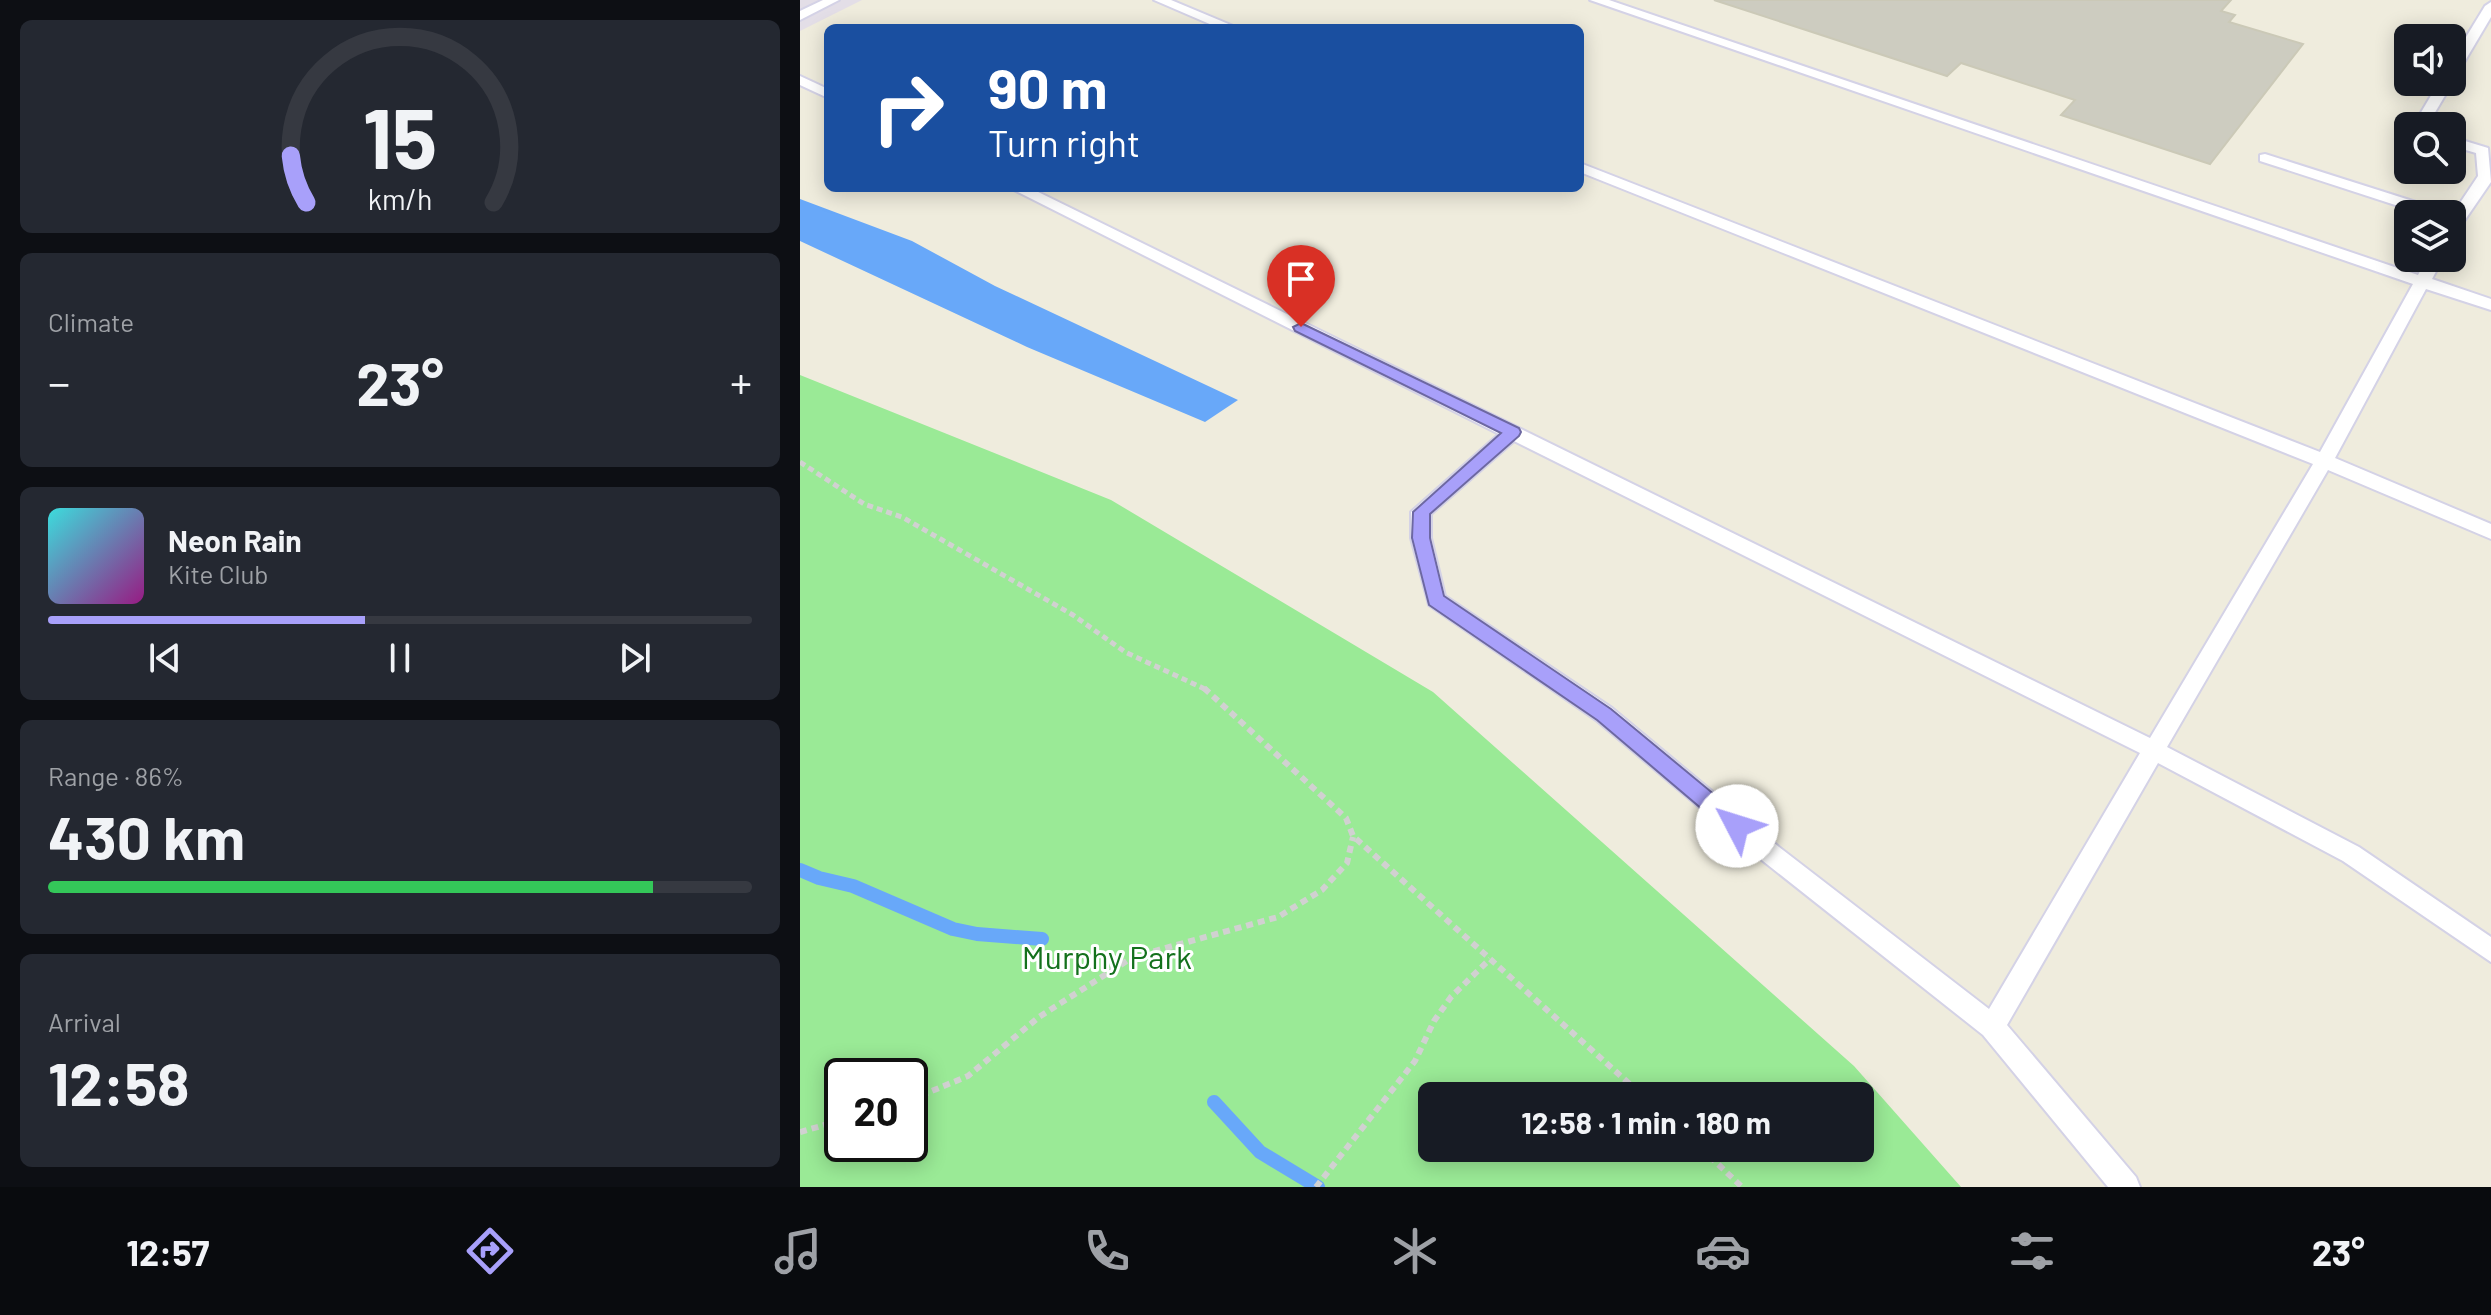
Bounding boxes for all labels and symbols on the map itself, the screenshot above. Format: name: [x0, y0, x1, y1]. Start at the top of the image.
pin: [1267, 245, 1335, 327]
position arrow: [1695, 784, 1779, 868]
park label: Murphy Park: [1022, 937, 1192, 975]
speed limit sign: 20: [824, 1058, 928, 1162]

